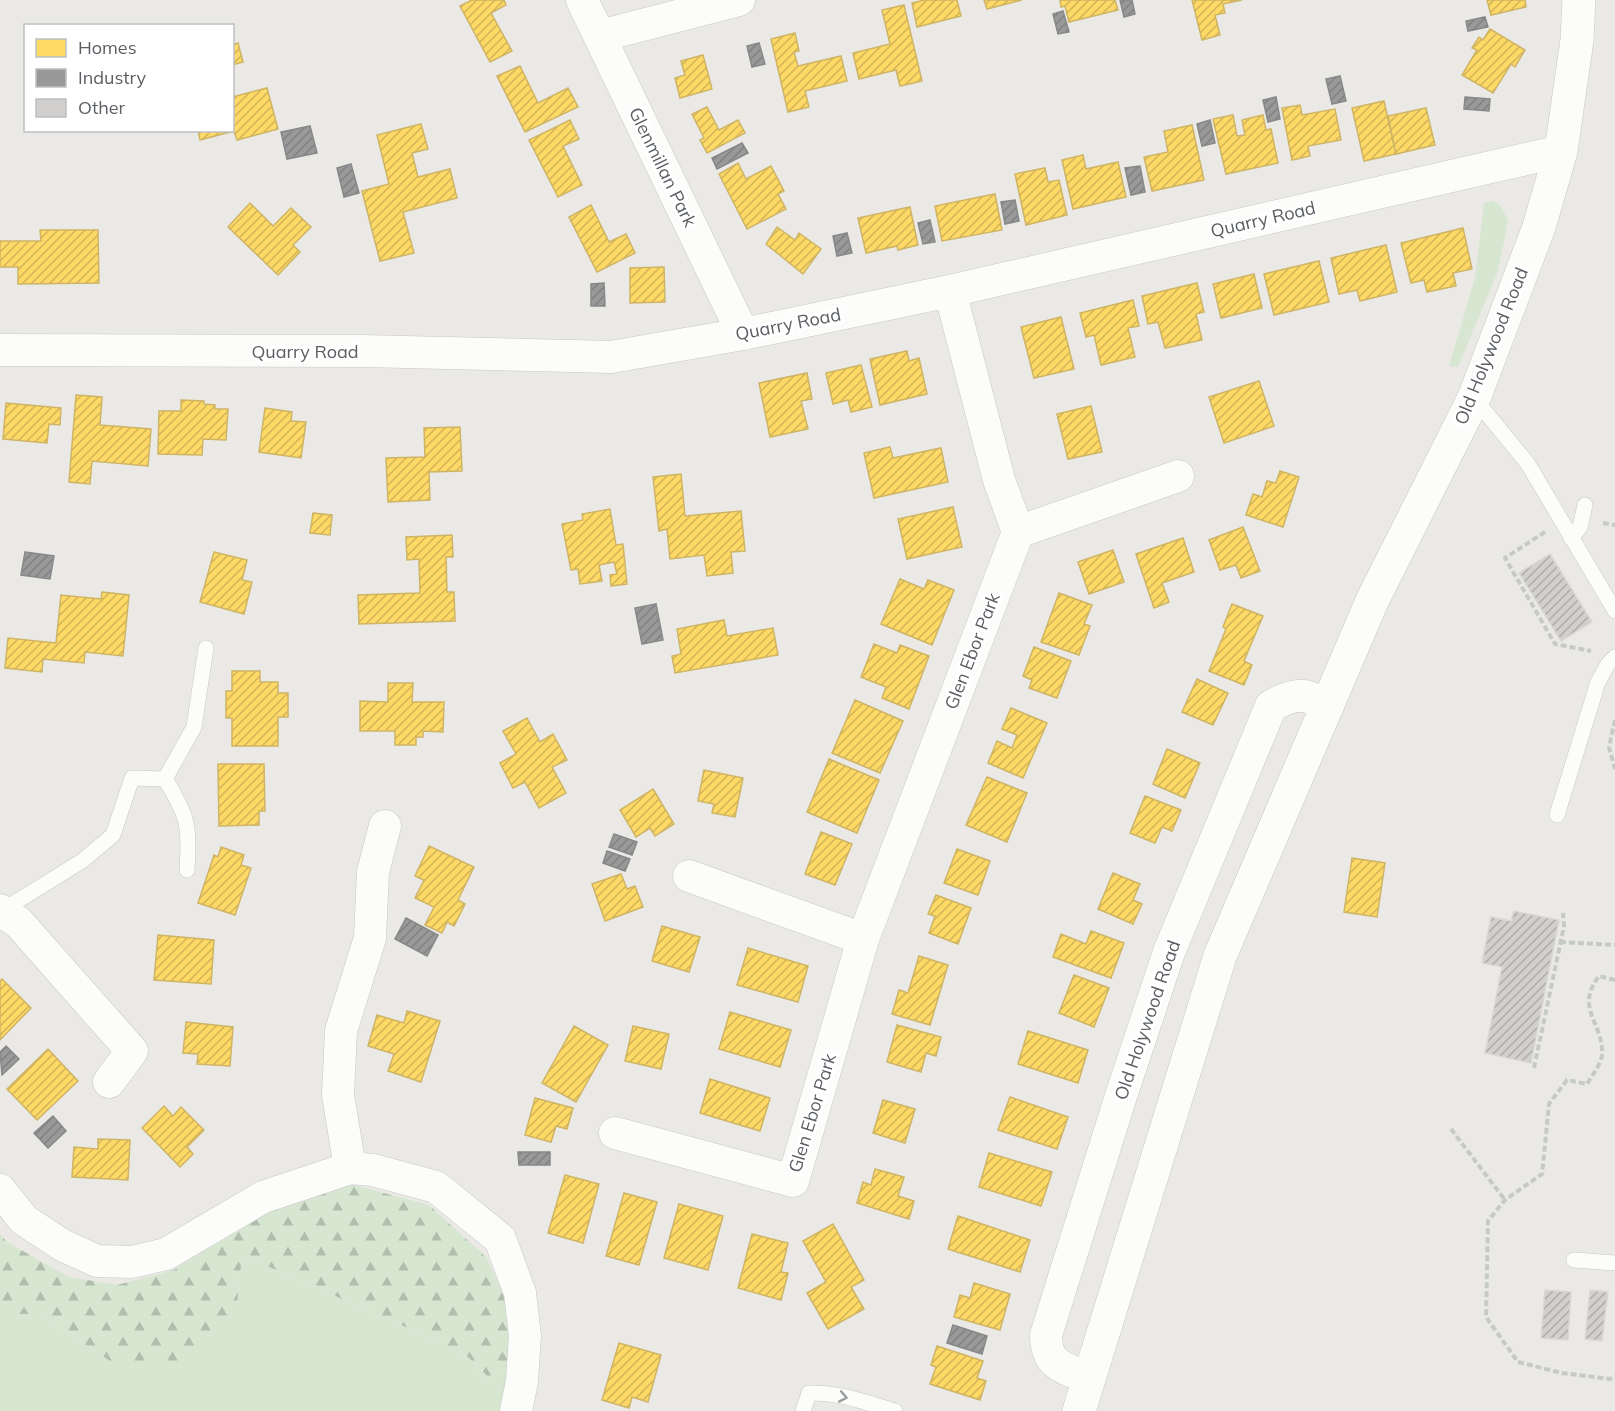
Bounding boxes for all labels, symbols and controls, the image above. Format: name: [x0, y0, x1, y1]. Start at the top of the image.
legend: [24, 24, 234, 132]
text: Homes: [78, 36, 137, 59]
text: Industry: [78, 66, 147, 89]
text: Other: [78, 96, 126, 119]
street label: Glenmillan Park: [624, 103, 702, 231]
street label: Quarry Road: [1208, 196, 1318, 242]
street label: Old Holywood Road: [1449, 264, 1533, 428]
street label: Quarry Road: [733, 302, 843, 346]
street label: Quarry Road: [251, 340, 359, 363]
street label: Glen Ebor Park: [939, 589, 1005, 713]
street label: Old Holywood Road: [1109, 937, 1185, 1103]
street label: Glen Ebor Park: [783, 1050, 841, 1175]
one-way arrow: [838, 1390, 848, 1403]

